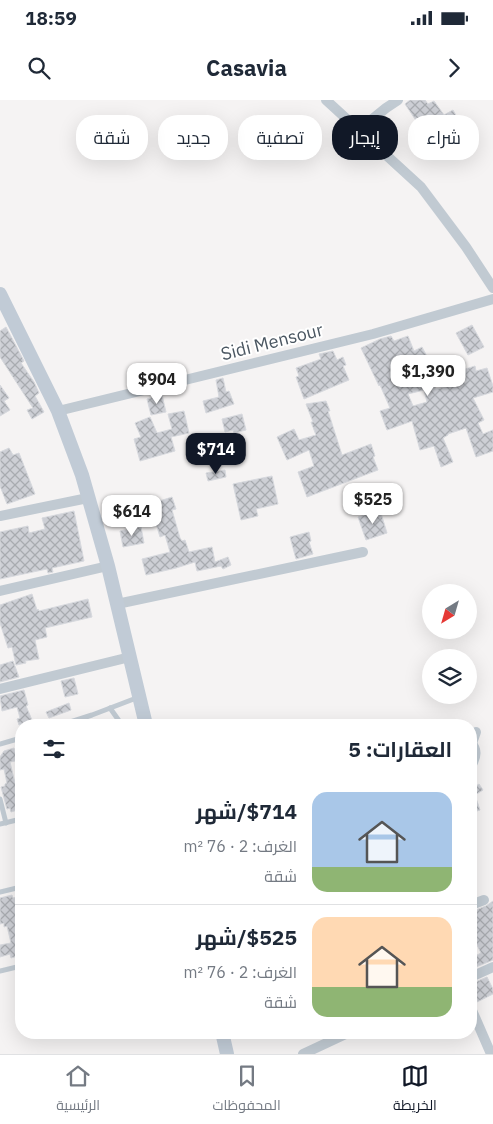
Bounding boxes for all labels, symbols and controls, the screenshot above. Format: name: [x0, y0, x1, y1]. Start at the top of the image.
text: 18:59: [25, 6, 77, 30]
text: Casavia: [206, 53, 287, 82]
icon: search: [25, 54, 53, 82]
icon: forward: [440, 54, 468, 82]
chip: شقة: [76, 115, 148, 160]
chip: جديد: [158, 115, 228, 160]
chip: تصفية: [238, 115, 322, 160]
chip: إيجار: [332, 115, 398, 160]
chip: شراء: [408, 115, 479, 160]
street label: Sidi Mensour: [218, 318, 326, 365]
pin: $1,390: [387, 354, 469, 397]
text: $1,390: [402, 361, 454, 381]
pin: $904: [127, 362, 187, 405]
text: $904: [138, 369, 176, 389]
pin: $714: [186, 432, 246, 475]
text: $714: [197, 439, 235, 459]
pin: $525: [343, 482, 403, 525]
text: $525: [354, 489, 392, 509]
pin: $614: [102, 494, 162, 537]
text: $614: [113, 501, 151, 521]
north arrow: [422, 584, 478, 639]
map controls: [422, 584, 477, 704]
button: layers: [422, 649, 477, 704]
icon: filters: [40, 735, 68, 763]
text: العقارات: 5: [348, 735, 452, 763]
text: $714/شهر: [196, 797, 297, 825]
icon: home: [352, 812, 412, 872]
text: الغرف: 2 · 76 m²: [183, 836, 297, 856]
text: شقة: [264, 866, 297, 886]
text: $525/شهر: [196, 923, 297, 951]
icon: home: [352, 937, 412, 997]
text: الغرف: 2 · 76 m²: [183, 962, 297, 982]
text: شقة: [264, 992, 297, 1012]
tab: الرئيسية: [56, 1062, 100, 1118]
tab: المحفوظات: [213, 1062, 281, 1118]
tab: الخريطة: [393, 1062, 437, 1118]

